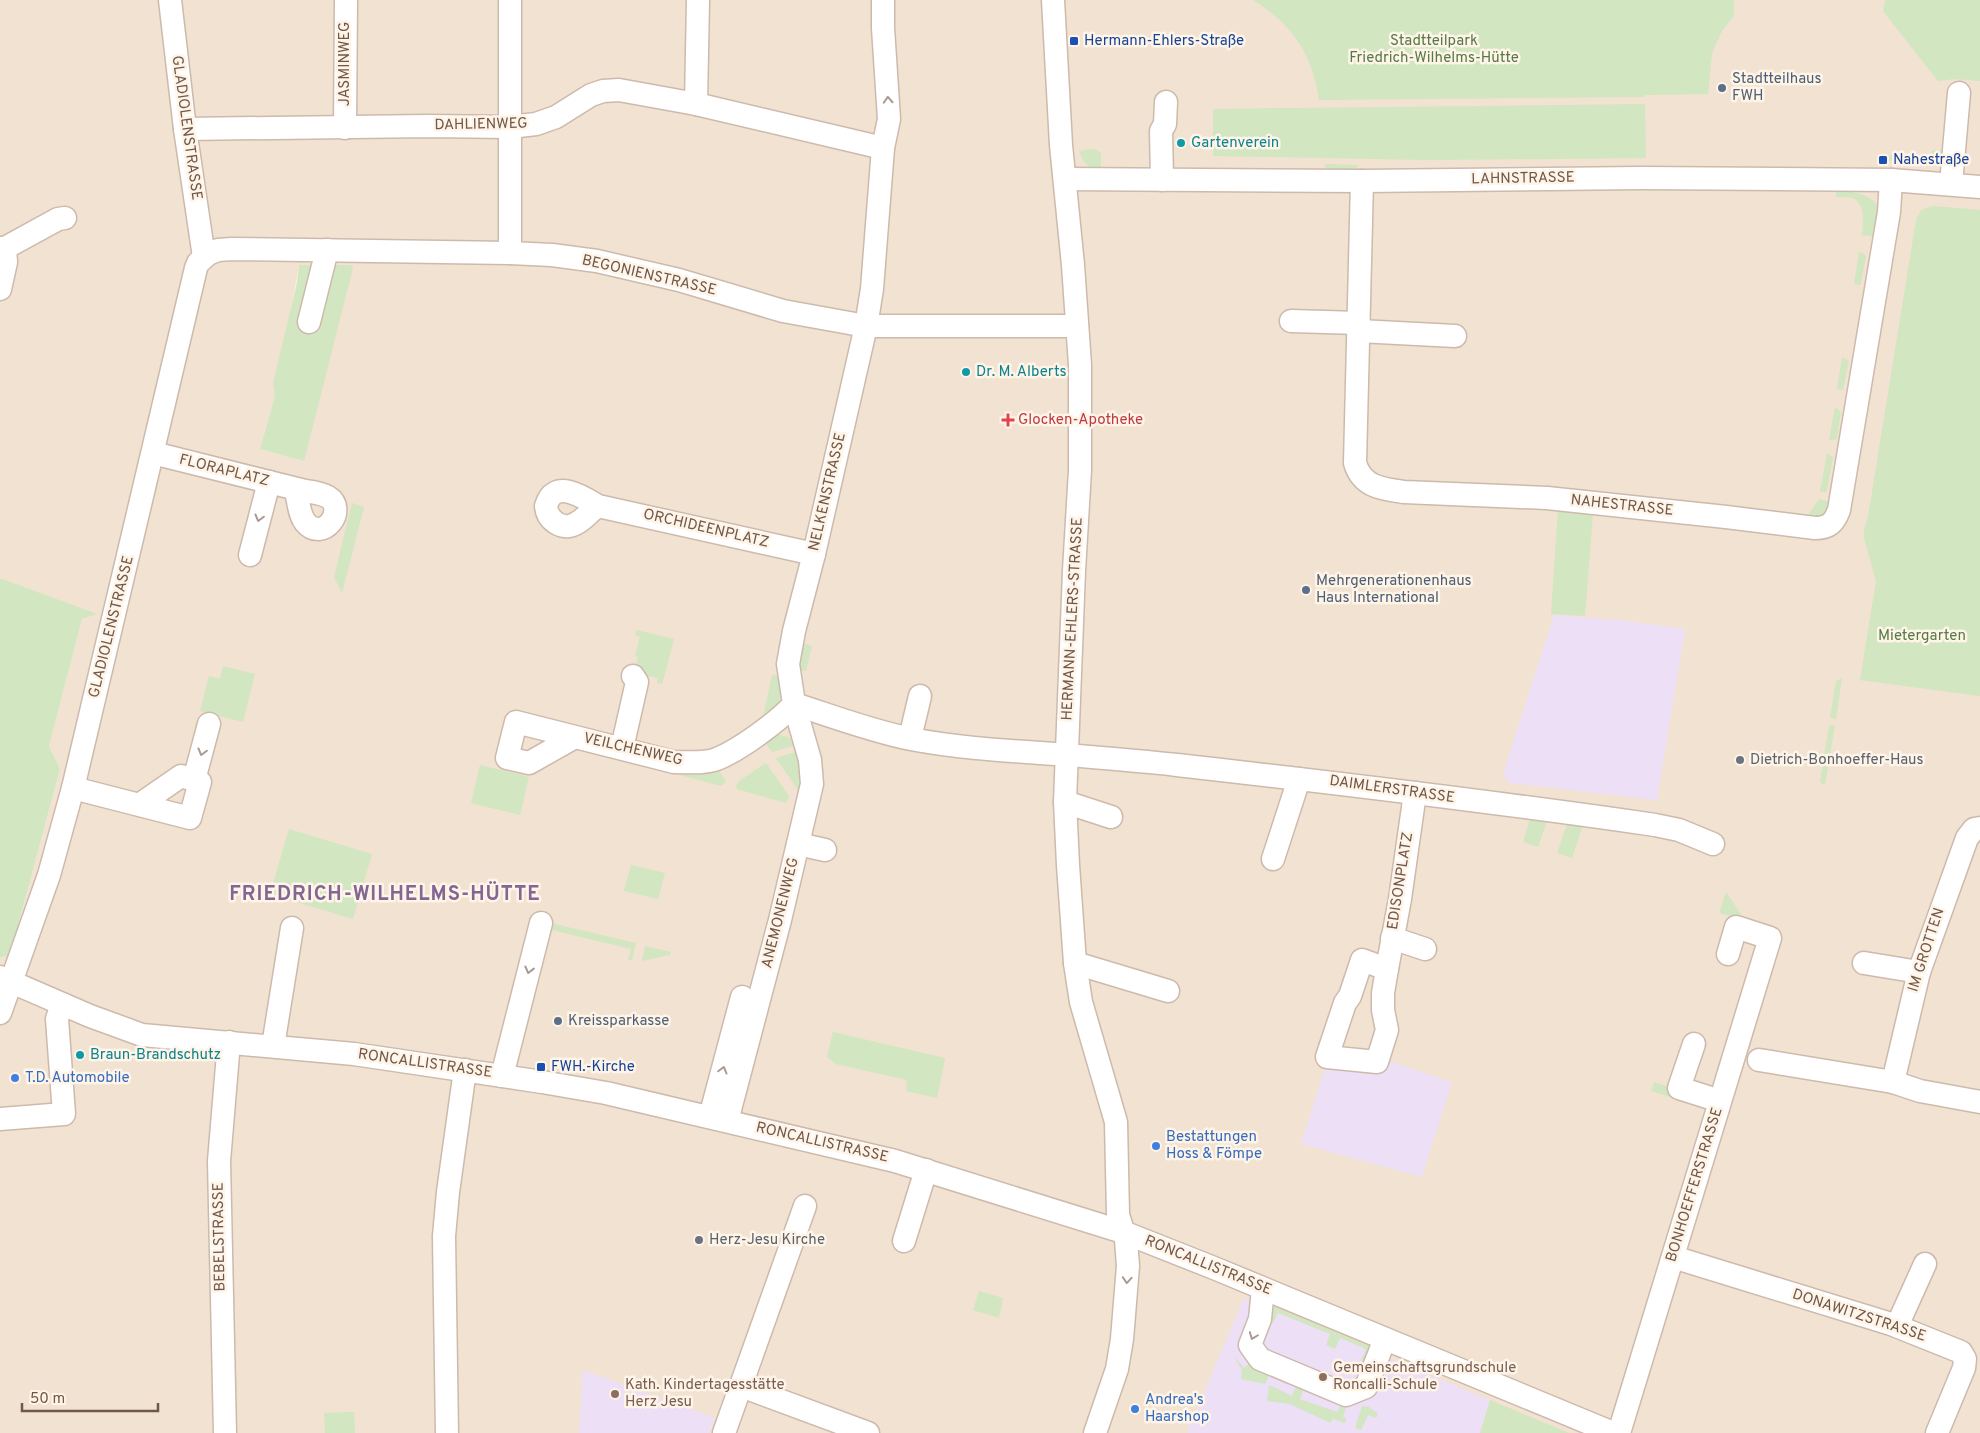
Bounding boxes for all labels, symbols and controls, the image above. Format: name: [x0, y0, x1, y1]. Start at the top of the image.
street label: JASMINWEG: [336, 22, 355, 106]
place label: Hermann-Ehlers-Straße: [1084, 32, 1244, 51]
park label: Stadtteilpark Friedrich-Wilhelms-Hütte: [1349, 32, 1519, 68]
marker: Hermann-Ehlers-Straße: [1068, 35, 1080, 47]
street label: GLADIOLENSTRASSE: [166, 54, 206, 202]
place label: Stadtteilhaus FWH: [1732, 70, 1822, 106]
marker: Stadtteilhaus FWH: [1716, 82, 1728, 94]
one-way arrow: [883, 95, 894, 103]
street label: DAHLIENWEG: [434, 115, 528, 135]
place label: Gartenverein: [1191, 134, 1279, 153]
marker: Gartenverein: [1175, 137, 1187, 149]
place label: Nahestraße: [1893, 151, 1969, 170]
marker: Nahestraße: [1877, 154, 1889, 166]
street label: LAHNSTRASSE: [1471, 169, 1575, 189]
street label: BEGONIENSTRASSE: [580, 251, 718, 301]
place label: Dr. M. Alberts: [976, 363, 1066, 382]
marker: Dr. M. Alberts: [960, 366, 972, 378]
place label: Glocken-Apotheke: [1018, 411, 1143, 430]
marker: Glocken-Apotheke: [1002, 414, 1014, 426]
street label: NELKENSTRASSE: [805, 431, 851, 553]
street label: FLORAPLATZ: [177, 451, 271, 491]
street label: NAHESTRASSE: [1570, 491, 1674, 521]
street label: ORCHIDEENPLATZ: [641, 505, 771, 553]
one-way arrow: [255, 514, 265, 522]
street label: HERMANN-EHLERS-STRASSE: [1058, 517, 1088, 721]
street label: GLADIOLENSTRASSE: [85, 554, 139, 700]
place label: Mehrgenerationenhaus Haus International: [1316, 572, 1472, 608]
marker: Mehrgenerationenhaus Haus International: [1300, 584, 1312, 596]
park label: Mietergarten: [1878, 627, 1966, 646]
street label: VEILCHENWEG: [581, 729, 685, 771]
one-way arrow: [197, 748, 208, 757]
place label: Dietrich-Bonhoeffer-Haus: [1750, 751, 1924, 770]
marker: Dietrich-Bonhoeffer-Haus: [1734, 754, 1746, 766]
street label: DAIMLERSTRASSE: [1328, 772, 1456, 808]
street label: EDISONPLATZ: [1384, 831, 1418, 931]
street label: ANEMONENWEG: [758, 856, 804, 970]
district label: FRIEDRICH-WILHELMS-HÜTTE: [229, 881, 541, 908]
street label: IM GROTTEN: [1904, 906, 1950, 994]
one-way arrow: [524, 966, 535, 975]
place label: Kreissparkasse: [568, 1012, 669, 1031]
marker: Kreissparkasse: [552, 1015, 564, 1027]
street label: RONCALLISTRASSE: [357, 1045, 493, 1083]
place label: Braun-Brandschutz: [90, 1046, 221, 1065]
marker: Braun-Brandschutz: [74, 1049, 86, 1061]
place label: FWH.-Kirche: [551, 1058, 635, 1077]
marker: FWH.-Kirche: [535, 1061, 547, 1073]
one-way arrow: [717, 1066, 728, 1074]
place label: T.D. Automobile: [25, 1069, 129, 1088]
marker: T.D. Automobile: [9, 1072, 21, 1084]
street label: BONHOEFFERSTRASSE: [1662, 1105, 1728, 1265]
street label: RONCALLISTRASSE: [754, 1118, 890, 1168]
place label: Bestattungen Hoss & Fömpe: [1166, 1128, 1262, 1164]
marker: Bestattungen Hoss & Fömpe: [1150, 1140, 1162, 1152]
street label: BEBELSTRASSE: [210, 1182, 230, 1292]
place label: Herz-Jesu Kirche: [709, 1231, 825, 1250]
street label: RONCALLISTRASSE: [1142, 1232, 1274, 1300]
marker: Herz-Jesu Kirche: [693, 1234, 705, 1246]
one-way arrow: [1121, 1276, 1132, 1284]
street label: DONAWITZSTRASSE: [1790, 1285, 1928, 1347]
one-way arrow: [1249, 1331, 1260, 1340]
place label: Gemeinschaftsgrundschule Roncalli-Schule: [1333, 1359, 1516, 1395]
marker: Gemeinschaftsgrundschule Roncalli-Schule: [1317, 1371, 1329, 1383]
place label: Kath. Kindertagesstätte Herz Jesu: [625, 1376, 785, 1412]
scale bar: [22, 1380, 159, 1412]
marker: Kath. Kindertagesstätte Herz Jesu: [609, 1388, 621, 1400]
text: 50 m: [30, 1390, 65, 1409]
place label: Andrea's Haarshop: [1145, 1391, 1209, 1427]
marker: Andrea's Haarshop: [1129, 1403, 1141, 1415]

